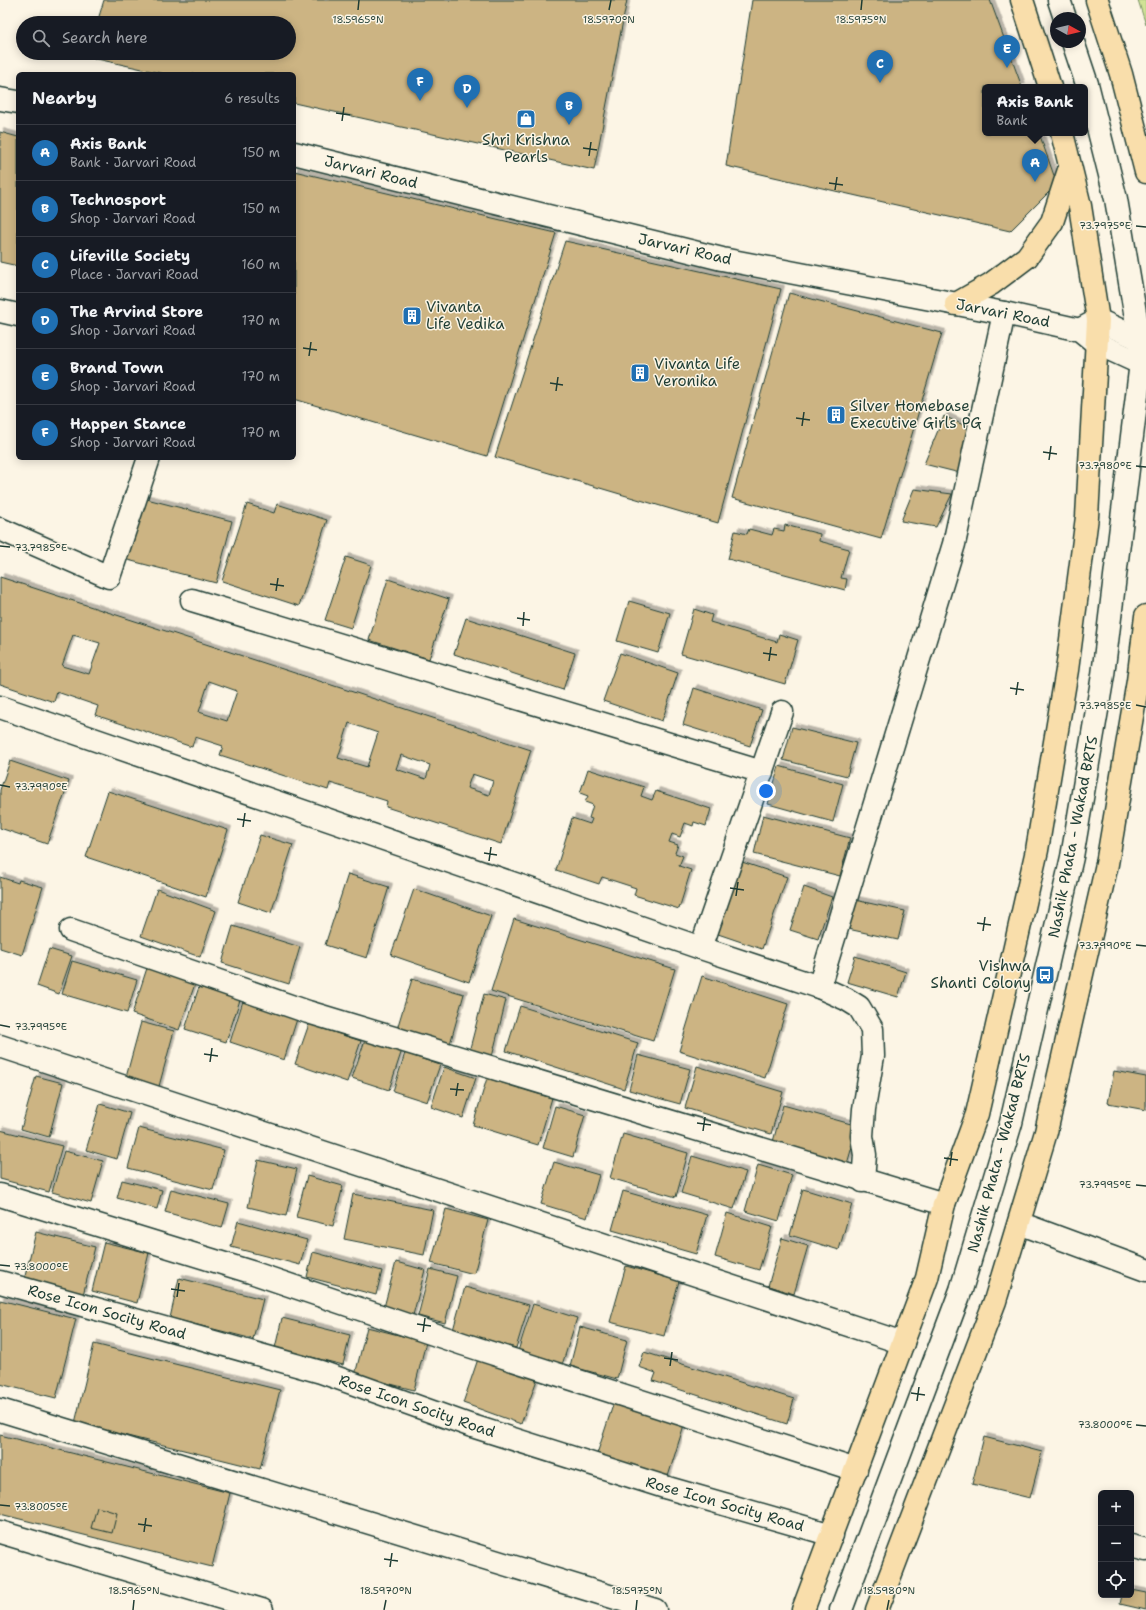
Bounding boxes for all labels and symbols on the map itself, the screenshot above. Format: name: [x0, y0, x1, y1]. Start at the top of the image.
north arrow: [1050, 12, 1086, 48]
text: 18.5965°N: [332, 13, 384, 26]
text: 18.5970°N: [583, 13, 635, 26]
text: 18.5975°N: [836, 13, 886, 26]
pin: E: [994, 35, 1020, 68]
pin: C: [867, 50, 893, 83]
pin: F: [407, 68, 433, 101]
pin: D: [454, 75, 480, 108]
pin: B: [556, 92, 582, 125]
shop icon: Shri Krishna Pearls: [515, 108, 537, 130]
place label: Shri Krishna Pearls: [482, 130, 571, 167]
pin: A: [1022, 149, 1048, 182]
street label: Jarvari Road: [322, 151, 420, 193]
text: 73.7975°E: [1079, 219, 1131, 232]
street label: Jarvari Road: [636, 229, 734, 270]
street label: Jarvari Road: [954, 294, 1052, 332]
place label: Vivanta Life Vedika: [426, 297, 505, 334]
building icon: Vivanta Life Vedika: [401, 305, 423, 327]
place label: Vivanta Life Veronika: [654, 354, 740, 391]
building icon: Vivanta Life Veronika: [629, 362, 651, 384]
place label: Silver Homebase Executive Girls PG: [850, 396, 982, 433]
building icon: Silver Homebase Executive Girls PG: [825, 404, 847, 426]
text: 73.7980°E: [1078, 459, 1132, 472]
text: 73.7985°E: [15, 541, 67, 554]
text: 73.7985°E: [1079, 699, 1131, 712]
street label: Nashik Phata - Wakad BRTS: [1044, 734, 1102, 940]
text: 73.7990°E: [14, 780, 68, 793]
your location: [756, 781, 776, 801]
text: 73.7990°E: [1078, 939, 1132, 952]
place label: Vishwa Shanti Colony: [931, 956, 1032, 993]
bus stop icon: Vishwa Shanti Colony: [1034, 964, 1056, 986]
text: 73.7995°E: [15, 1020, 67, 1033]
street label: Nashik Phata - Wakad BRTS: [963, 1051, 1035, 1255]
text: 73.7995°E: [1079, 1178, 1131, 1191]
text: 73.8000°E: [14, 1260, 68, 1273]
street label: Rose Icon Socity Road: [25, 1280, 189, 1344]
street label: Rose Icon Socity Road: [336, 1370, 498, 1442]
text: 73.8000°E: [1078, 1418, 1132, 1431]
street label: Rose Icon Socity Road: [643, 1472, 807, 1536]
text: 73.8005°E: [14, 1500, 68, 1513]
text: 18.5965°N: [108, 1584, 160, 1597]
text: 18.5970°N: [360, 1584, 412, 1597]
text: 18.5975°N: [612, 1584, 662, 1597]
text: 18.5980°N: [863, 1584, 915, 1597]

